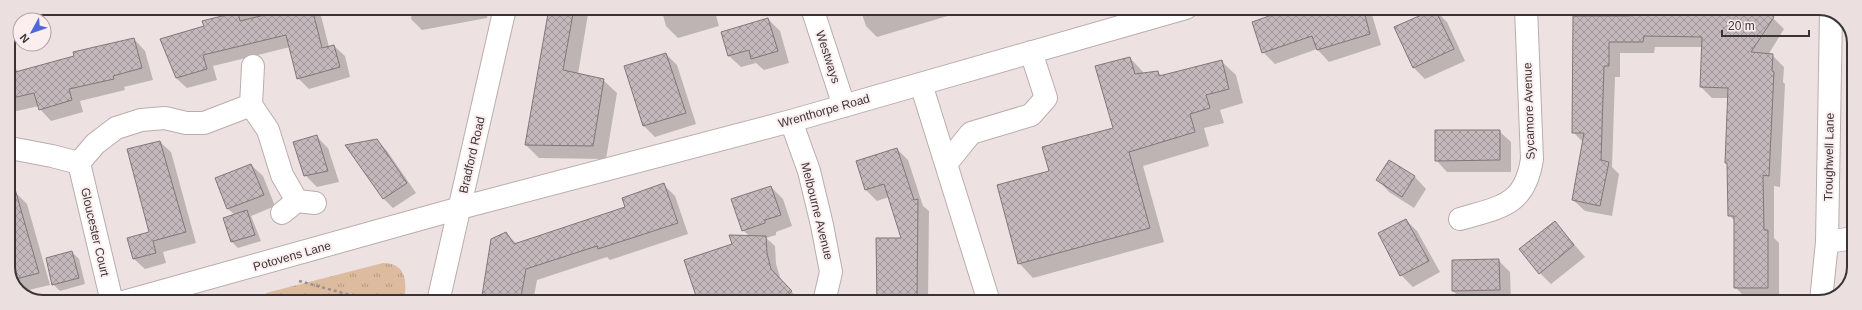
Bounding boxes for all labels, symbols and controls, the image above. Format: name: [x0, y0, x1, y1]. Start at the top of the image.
north arrow: [12, 12, 52, 52]
scale bar: [1722, 12, 1809, 38]
text: 20 m: [1728, 19, 1755, 33]
street label: Westways: [813, 29, 843, 85]
text: N: [17, 31, 31, 45]
street label: Sycamore Avenue: [1520, 62, 1538, 160]
street label: Wrenthorpe Road: [777, 91, 871, 131]
street label: Troughwell Lane: [1821, 112, 1837, 201]
street label: Bradford Road: [456, 115, 488, 195]
street label: Melbourne Avenue: [798, 161, 836, 261]
street label: Gloucester Court: [78, 186, 112, 278]
street label: Potovens Lane: [252, 238, 333, 274]

